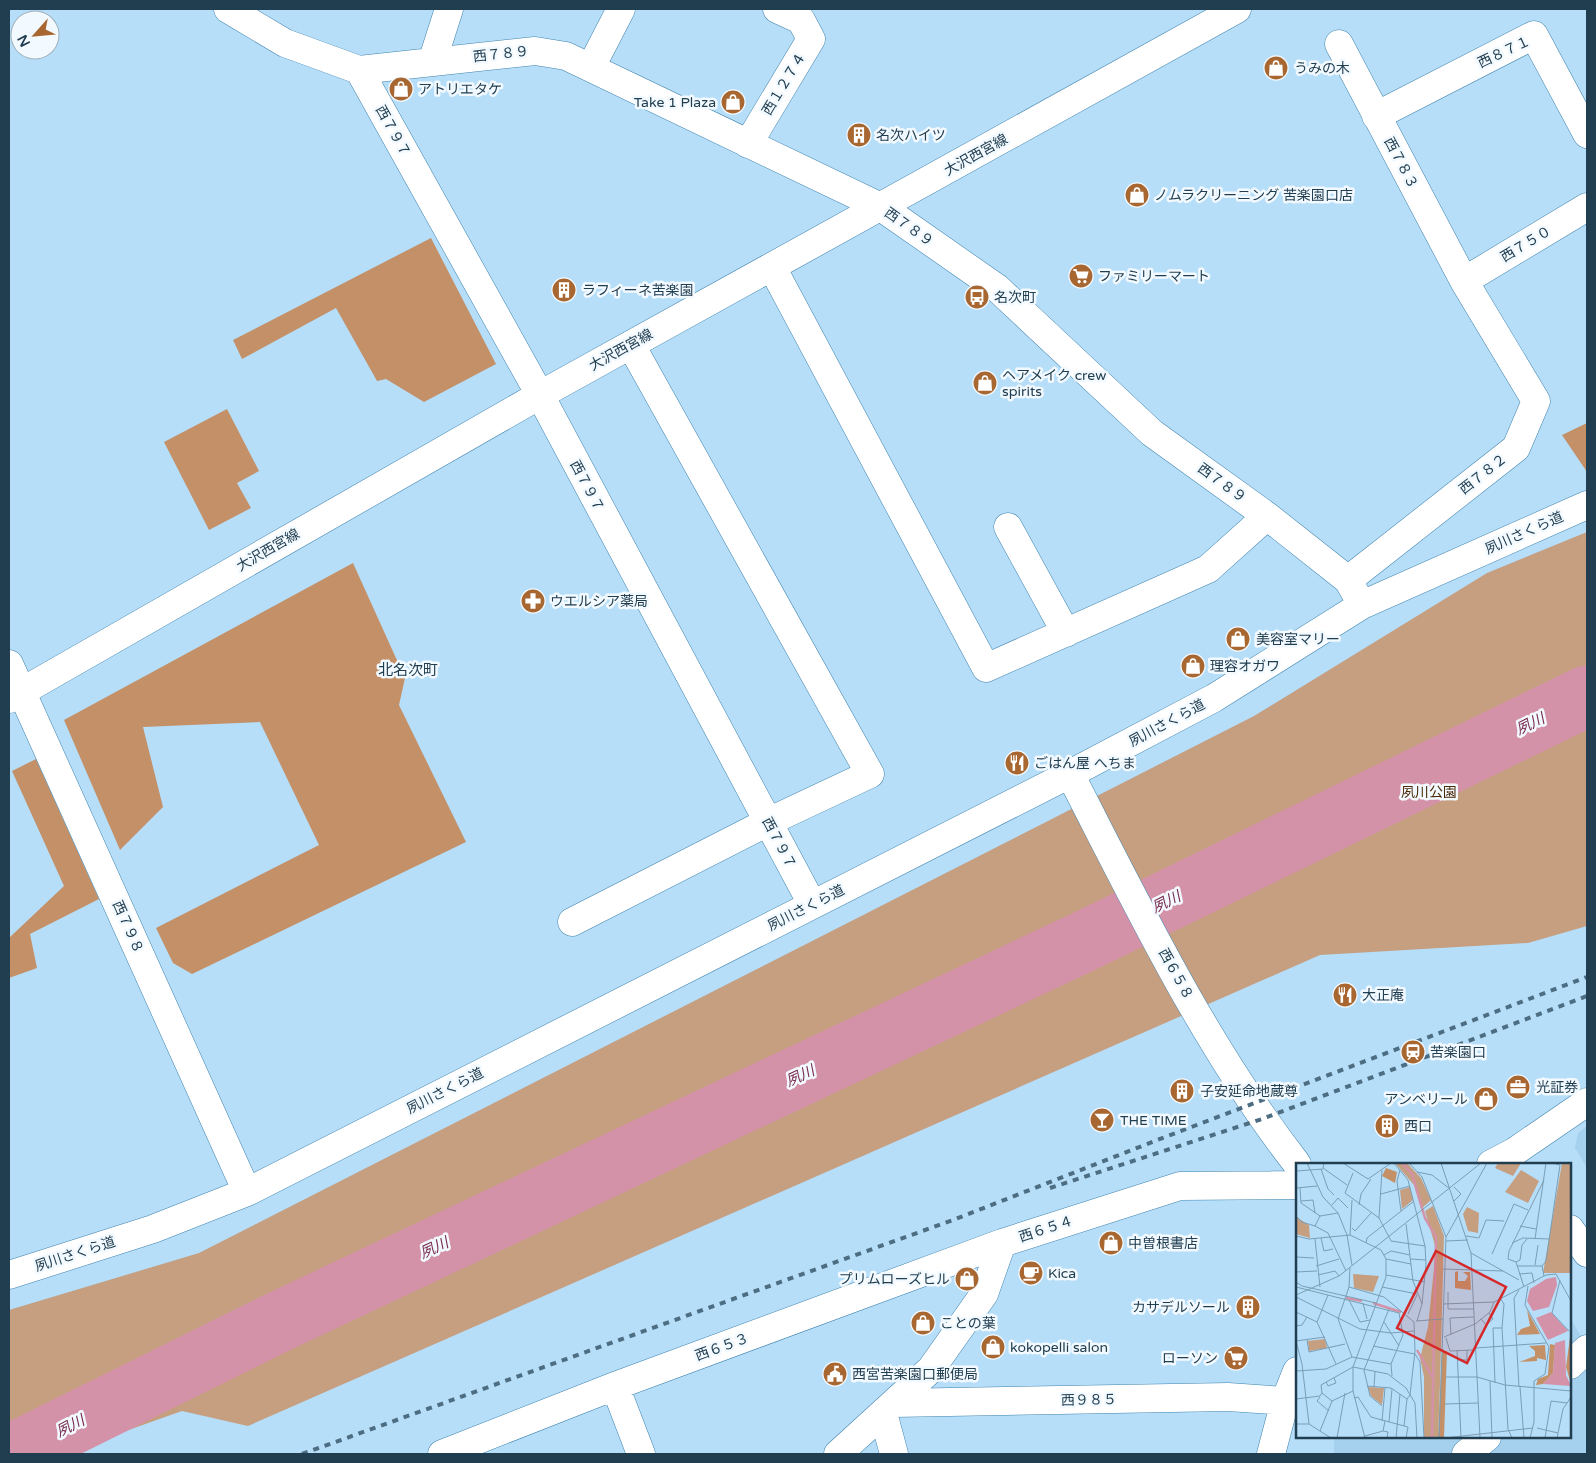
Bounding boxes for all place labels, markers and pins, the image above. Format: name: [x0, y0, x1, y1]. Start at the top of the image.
shop icon: うみの木: [1263, 55, 1289, 81]
place label: うみの木: [1294, 60, 1350, 77]
shop icon: アトリエタケ: [388, 76, 414, 102]
place label: アトリエタケ: [418, 81, 502, 98]
shop icon: Take 1 Plaza: [720, 89, 746, 115]
place label: Take 1 Plaza: [634, 94, 716, 111]
building icon: 名次ハイツ: [846, 122, 872, 148]
place label: 名次ハイツ: [876, 127, 946, 144]
shop icon: ノムラクリーニング 苦楽園口店: [1124, 182, 1150, 208]
place label: ノムラクリーニング 苦楽園口店: [1154, 187, 1353, 204]
supermarket icon: ファミリーマート: [1068, 263, 1094, 289]
place label: ファミリーマート: [1098, 268, 1210, 285]
building icon: ラフィーネ苦楽園: [551, 277, 577, 303]
place label: ラフィーネ苦楽園: [582, 282, 694, 299]
bus stop icon: 名次町: [964, 284, 990, 310]
place label: 名次町: [994, 289, 1036, 306]
place label: ヘアメイク crew spirits: [1002, 367, 1106, 400]
shop icon: ヘアメイク crew spirits: [972, 370, 998, 396]
pharmacy icon: ウエルシア薬局: [520, 588, 546, 614]
place label: ウエルシア薬局: [550, 593, 648, 610]
shop icon: 美容室マリー: [1225, 626, 1251, 652]
place label: 美容室マリー: [1256, 631, 1340, 648]
shop icon: 理容オガワ: [1180, 653, 1206, 679]
place label: 理容オガワ: [1210, 658, 1280, 675]
restaurant icon: ごはん屋 へちま: [1004, 750, 1030, 776]
place label: ごはん屋 へちま: [1034, 755, 1136, 772]
restaurant icon: 大正庵: [1332, 982, 1358, 1008]
place label: 大正庵: [1362, 987, 1404, 1004]
station icon: 苦楽園口: [1400, 1039, 1426, 1065]
place label: 苦楽園口: [1430, 1044, 1486, 1061]
office icon: 光証券: [1505, 1074, 1531, 1100]
building icon: 子安延命地蔵尊: [1169, 1078, 1195, 1104]
place label: 光証券: [1536, 1079, 1578, 1096]
place label: 子安延命地蔵尊: [1200, 1083, 1298, 1100]
shop icon: アンベリール: [1473, 1086, 1499, 1112]
place label: アンベリール: [1385, 1091, 1468, 1108]
bar icon: THE TIME: [1089, 1107, 1115, 1133]
place label: THE TIME: [1120, 1112, 1187, 1129]
building icon: 西口: [1374, 1113, 1400, 1139]
place label: 西口: [1404, 1118, 1432, 1135]
shop icon: 中曽根書店: [1098, 1230, 1124, 1256]
place label: 中曽根書店: [1128, 1235, 1198, 1252]
cafe icon: Kica: [1018, 1260, 1044, 1286]
place label: Kica: [1048, 1265, 1076, 1282]
shop icon: プリムローズヒル: [954, 1266, 980, 1292]
place label: プリムローズヒル: [839, 1271, 950, 1288]
building icon: カサデルソール: [1235, 1294, 1261, 1320]
place label: カサデルソール: [1132, 1299, 1230, 1316]
shop icon: ことの葉: [910, 1310, 936, 1336]
place label: ことの葉: [940, 1315, 996, 1332]
shop icon: kokopelli salon: [980, 1334, 1006, 1360]
place label: kokopelli salon: [1010, 1339, 1108, 1356]
supermarket icon: ローソン: [1223, 1345, 1249, 1371]
place label: ローソン: [1162, 1350, 1218, 1367]
public building icon: 西宮苦楽園口郵便局: [822, 1361, 848, 1387]
place label: 西宮苦楽園口郵便局: [852, 1366, 978, 1383]

